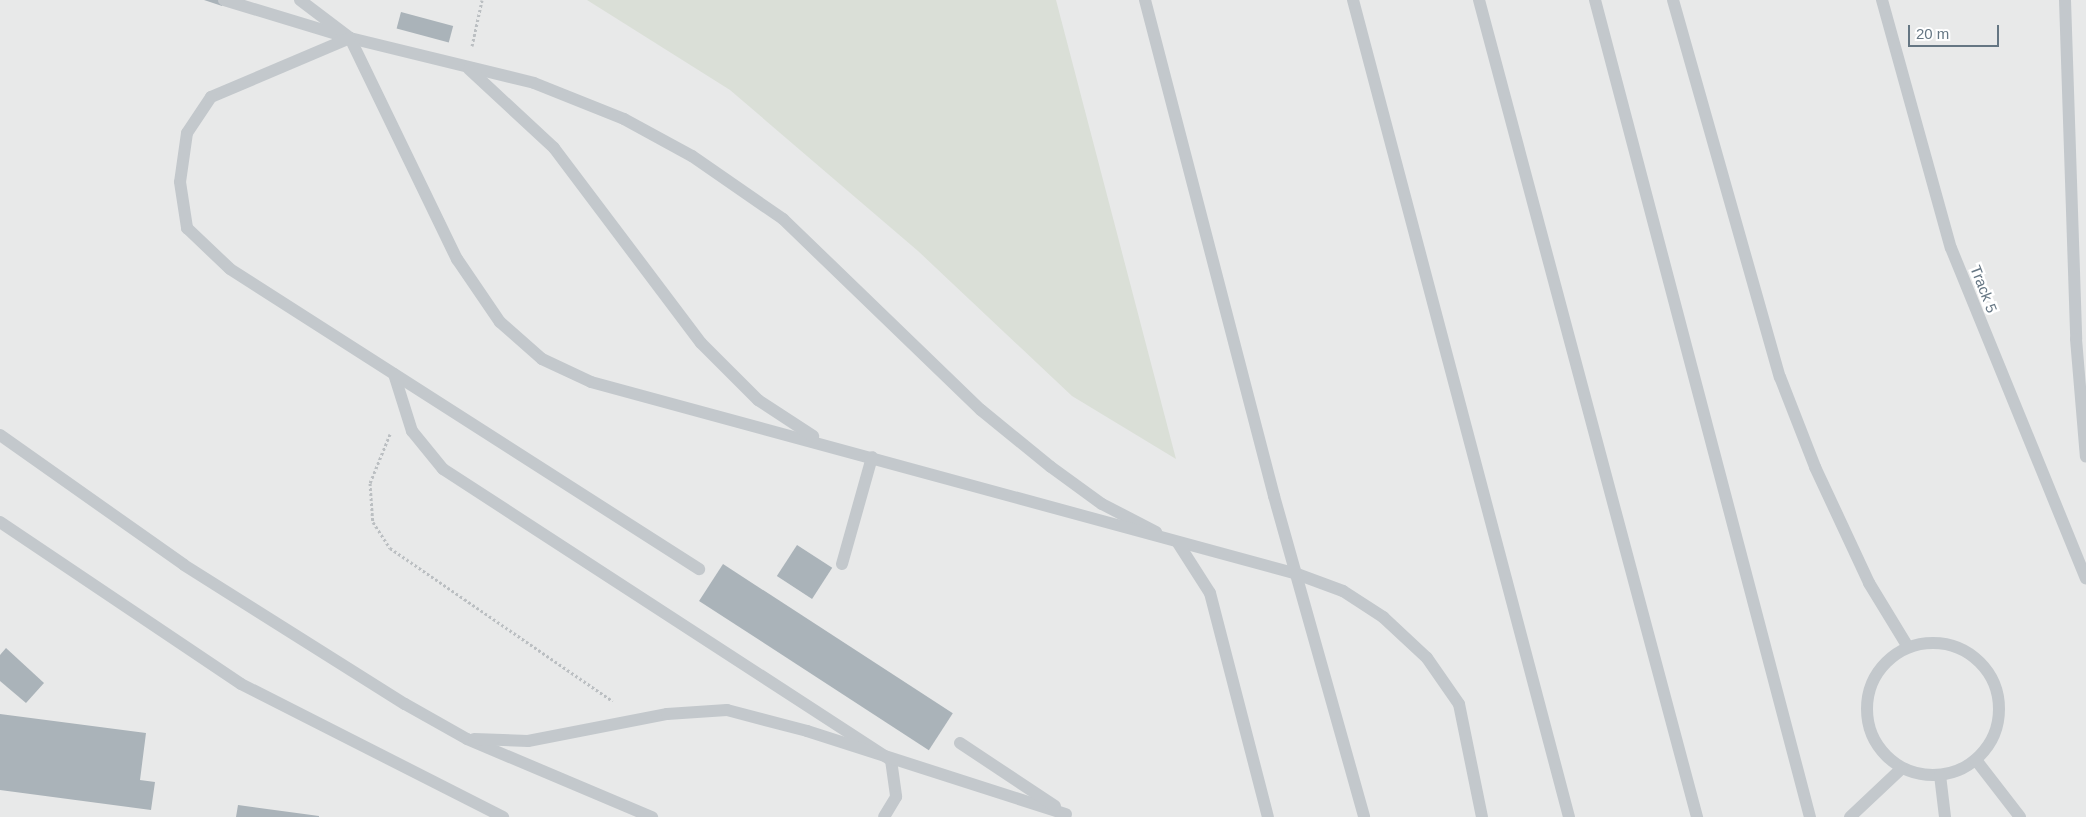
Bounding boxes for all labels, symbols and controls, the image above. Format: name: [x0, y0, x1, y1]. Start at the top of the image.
scale bar: [1911, 15, 2002, 47]
text: 20 m: [1916, 25, 1949, 42]
street label: Track 5: [1967, 263, 2001, 315]

